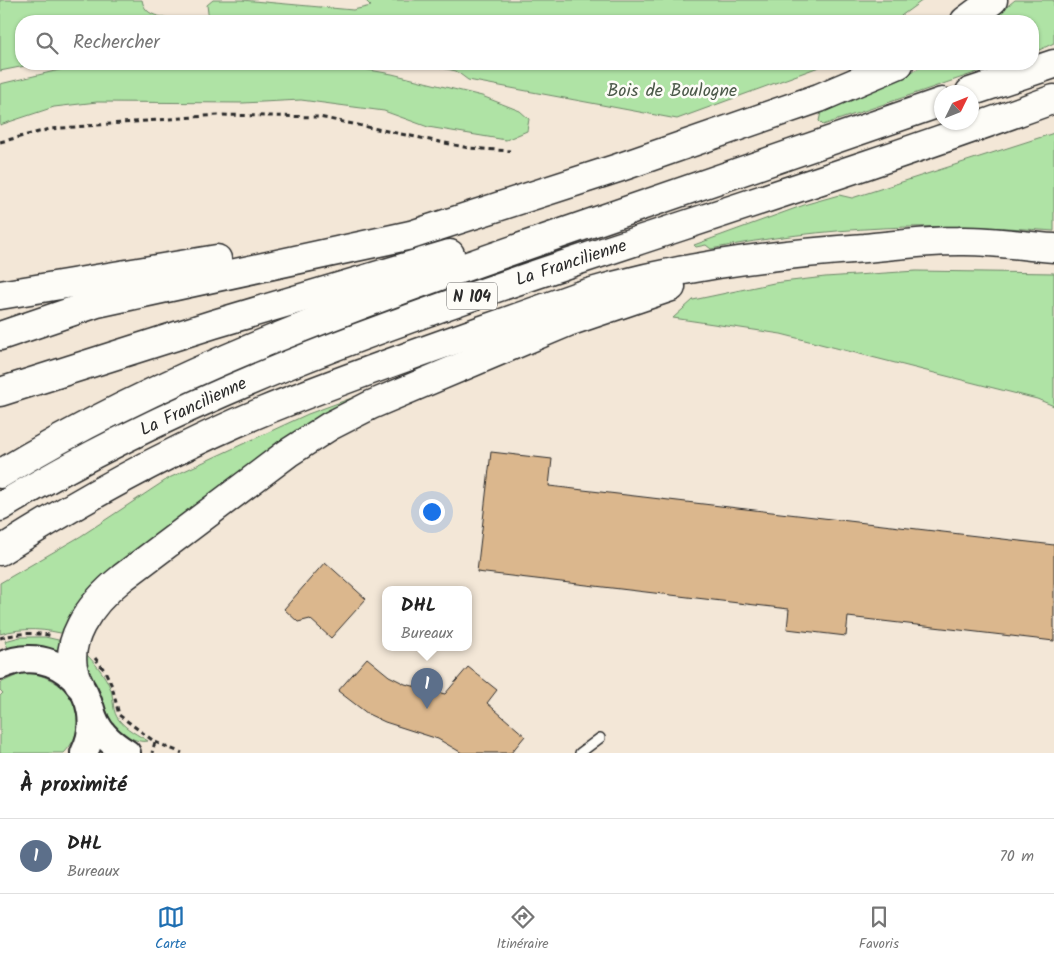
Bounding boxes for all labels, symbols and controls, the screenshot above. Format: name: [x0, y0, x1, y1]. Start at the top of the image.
search box: [15, 15, 1039, 70]
text: Rechercher: [73, 28, 160, 58]
icon: search: [33, 29, 61, 57]
park label: Bois de Boulogne: [607, 77, 737, 106]
north arrow: [934, 85, 979, 130]
street label: La Francilienne: [512, 232, 631, 295]
road number: N 104: [447, 282, 497, 310]
street label: La Francilienne: [135, 370, 252, 445]
your location: [419, 499, 445, 525]
popup: [382, 586, 472, 651]
text: DHL: [401, 591, 436, 621]
text: Bureaux: [401, 621, 453, 646]
pin: 1: [411, 668, 443, 709]
text: À proximité: [20, 769, 127, 802]
text: DHL: [67, 829, 102, 859]
text: 1: [34, 844, 38, 869]
text: 70 m: [999, 844, 1034, 869]
text: Bureaux: [67, 859, 119, 884]
tab: Carte: [155, 903, 186, 955]
tab: Itinéraire: [497, 903, 549, 955]
tab: Favoris: [859, 903, 899, 955]

